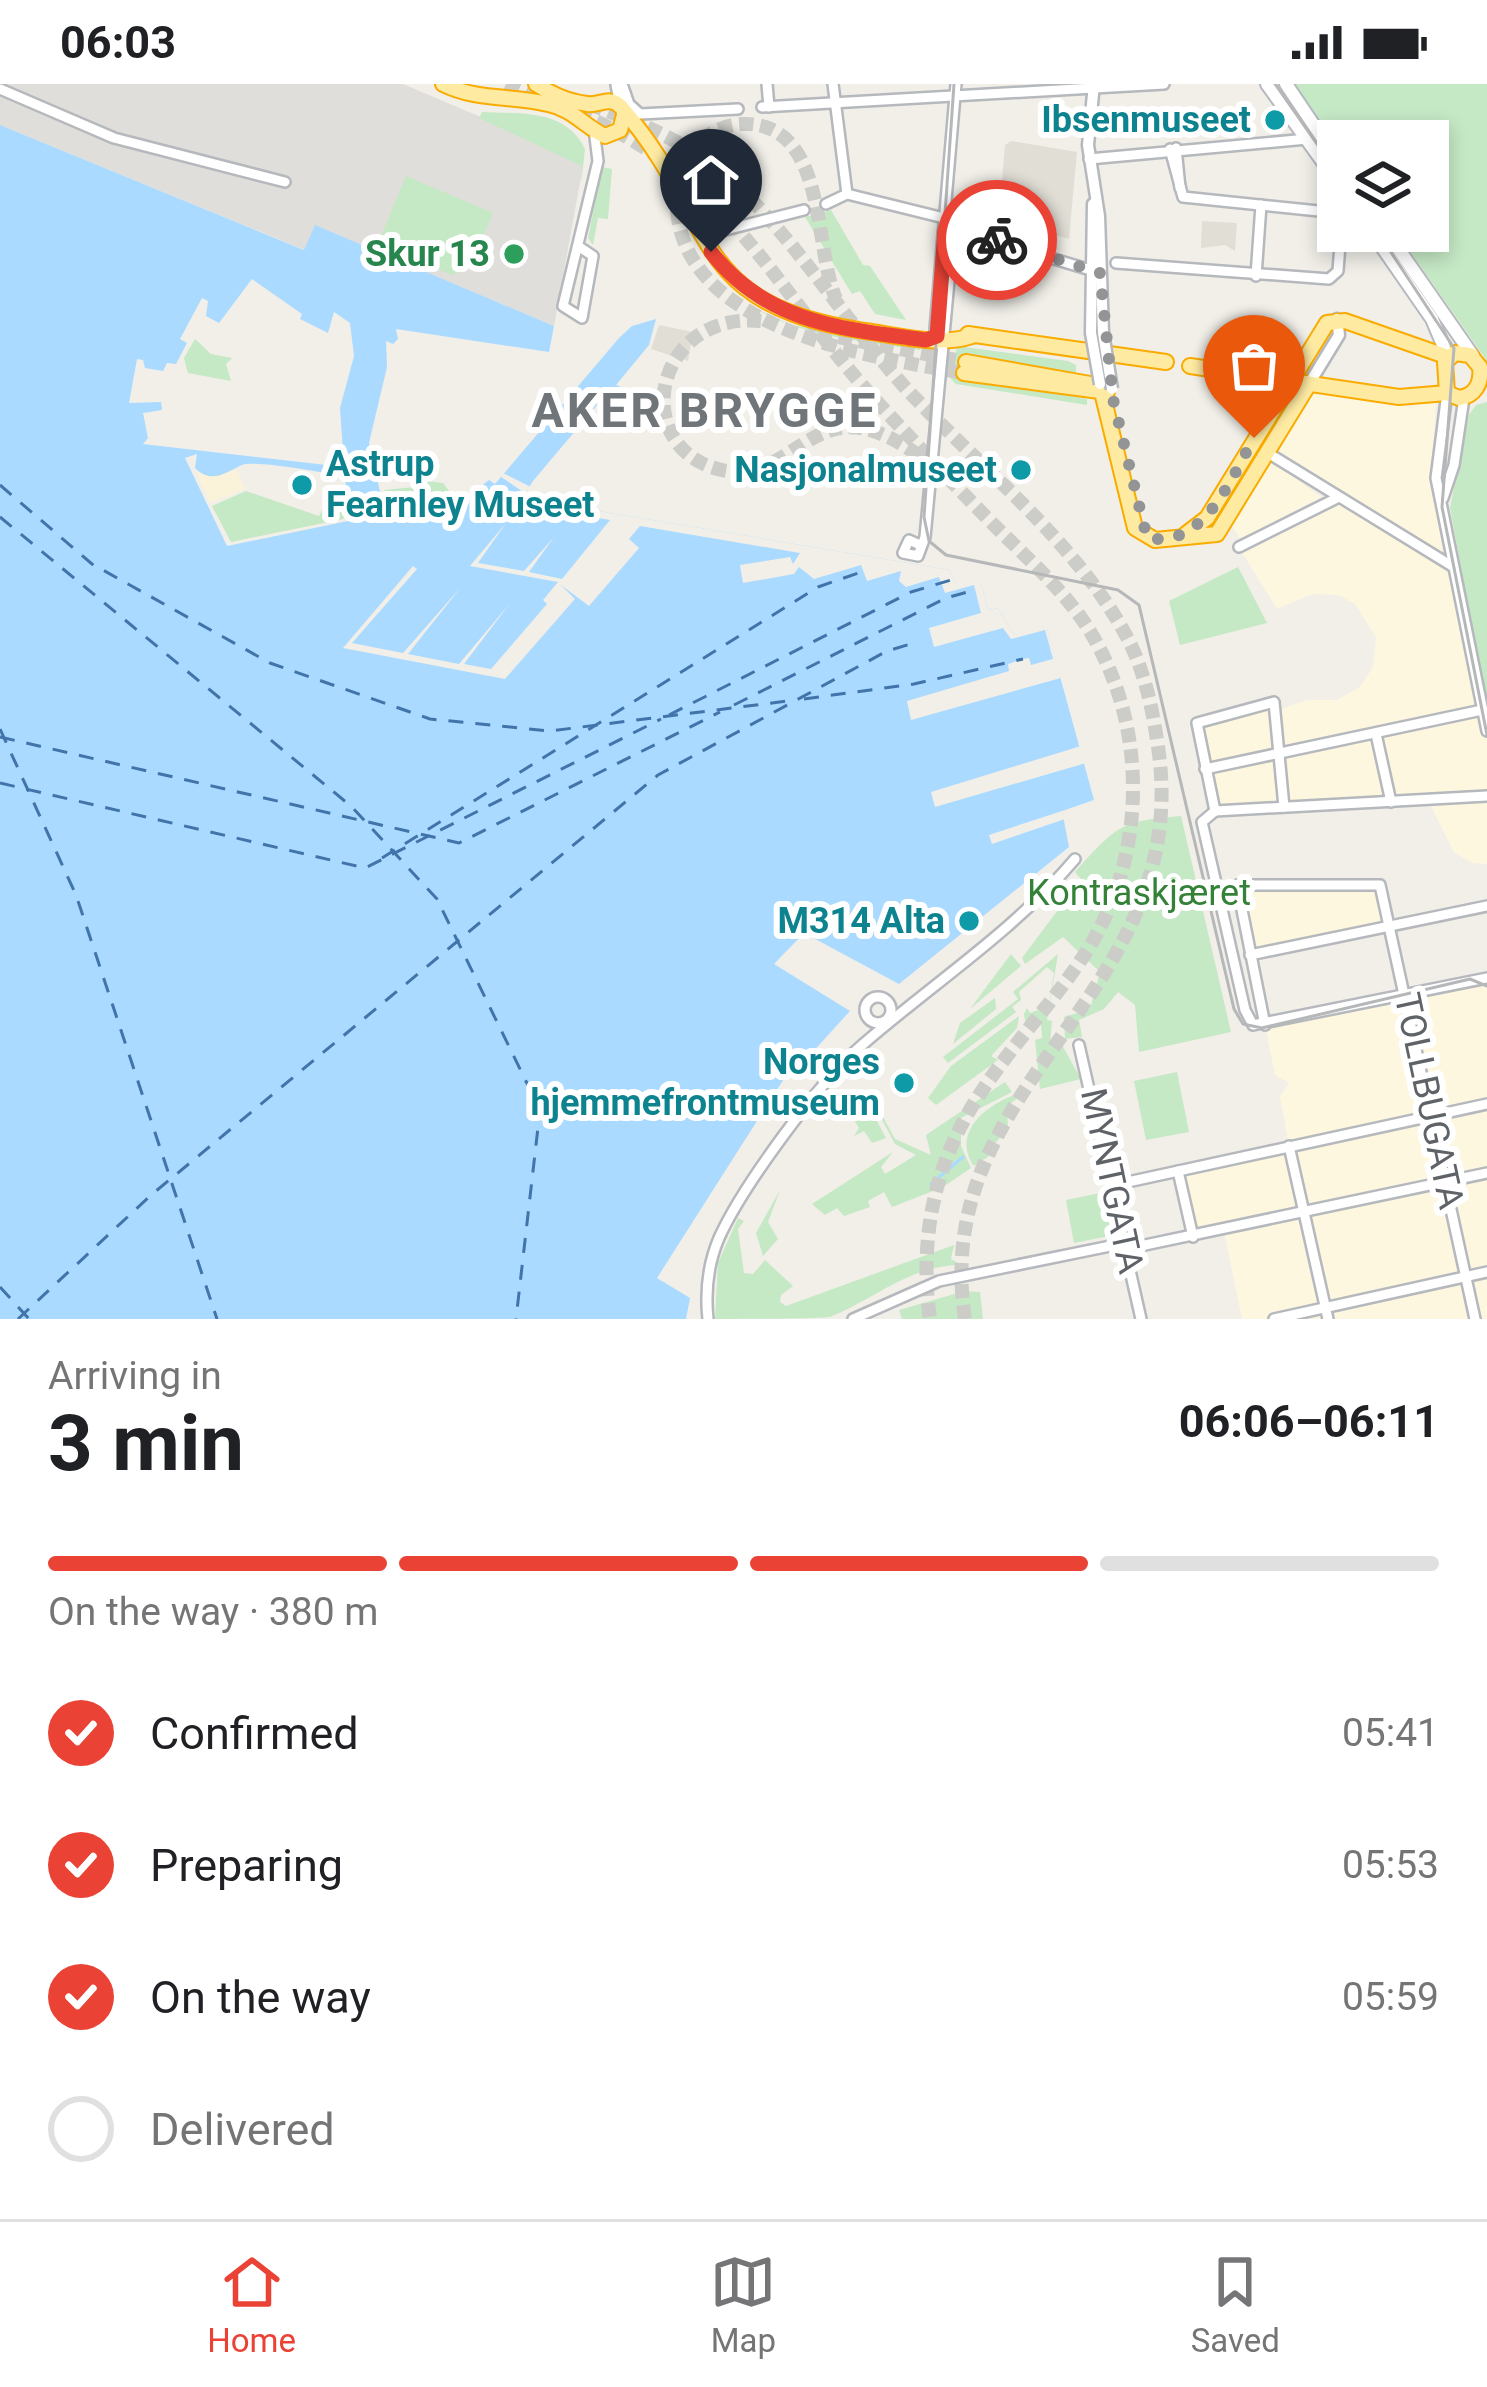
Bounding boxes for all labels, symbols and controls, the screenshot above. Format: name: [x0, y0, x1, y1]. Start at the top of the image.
text: 06:03: [60, 16, 176, 69]
place label: Ibsenmuseet: [1041, 99, 1251, 141]
marker: Ibsenmuseet: [1262, 107, 1288, 133]
map controls: [1317, 120, 1449, 252]
button: layers: [1317, 120, 1449, 252]
pin: [660, 129, 762, 252]
icon: home: [678, 147, 744, 213]
courier: [937, 180, 1057, 300]
icon: bike: [964, 207, 1030, 273]
place label: Skur 13: [365, 233, 490, 275]
marker: Skur 13: [501, 241, 527, 267]
pin: [1203, 315, 1305, 438]
icon: bag: [1221, 333, 1287, 399]
district label: AKER BRYGGE: [531, 382, 879, 439]
place label: Astrup Fearnley Museet: [326, 443, 595, 526]
place label: Nasjonalmuseet: [734, 449, 997, 491]
marker: Nasjonalmuseet: [1008, 457, 1034, 483]
marker: Astrup Fearnley Museet: [289, 472, 315, 498]
park label: Kontraskjæret: [1027, 872, 1251, 914]
place label: M314 Alta: [777, 900, 945, 942]
marker: M314 Alta: [956, 908, 982, 934]
street label: TOLLBUGATA: [1386, 989, 1472, 1213]
place label: Norges hjemmefrontmuseum: [530, 1041, 880, 1124]
marker: Norges hjemmefrontmuseum: [891, 1070, 917, 1096]
street label: MYNTGATA: [1072, 1085, 1152, 1278]
text: Arriving in: [48, 1353, 222, 1399]
text: 06:06–06:11: [1179, 1395, 1439, 1448]
text: 3 min: [48, 1398, 244, 1489]
text: On the way · 380 m: [48, 1589, 379, 1635]
icon: check: [48, 1700, 114, 1766]
text: Confirmed: [150, 1707, 359, 1760]
text: 05:41: [1342, 1710, 1439, 1756]
icon: check: [48, 1832, 114, 1898]
text: Preparing: [150, 1839, 343, 1892]
text: 05:53: [1342, 1842, 1439, 1888]
icon: check: [48, 1964, 114, 2030]
text: On the way: [150, 1971, 371, 2024]
text: 05:59: [1342, 1974, 1439, 2020]
text: Delivered: [150, 2103, 335, 2156]
tab: Home: [207, 2249, 296, 2360]
tab: Map: [710, 2249, 776, 2360]
tab: Saved: [1191, 2249, 1280, 2360]

